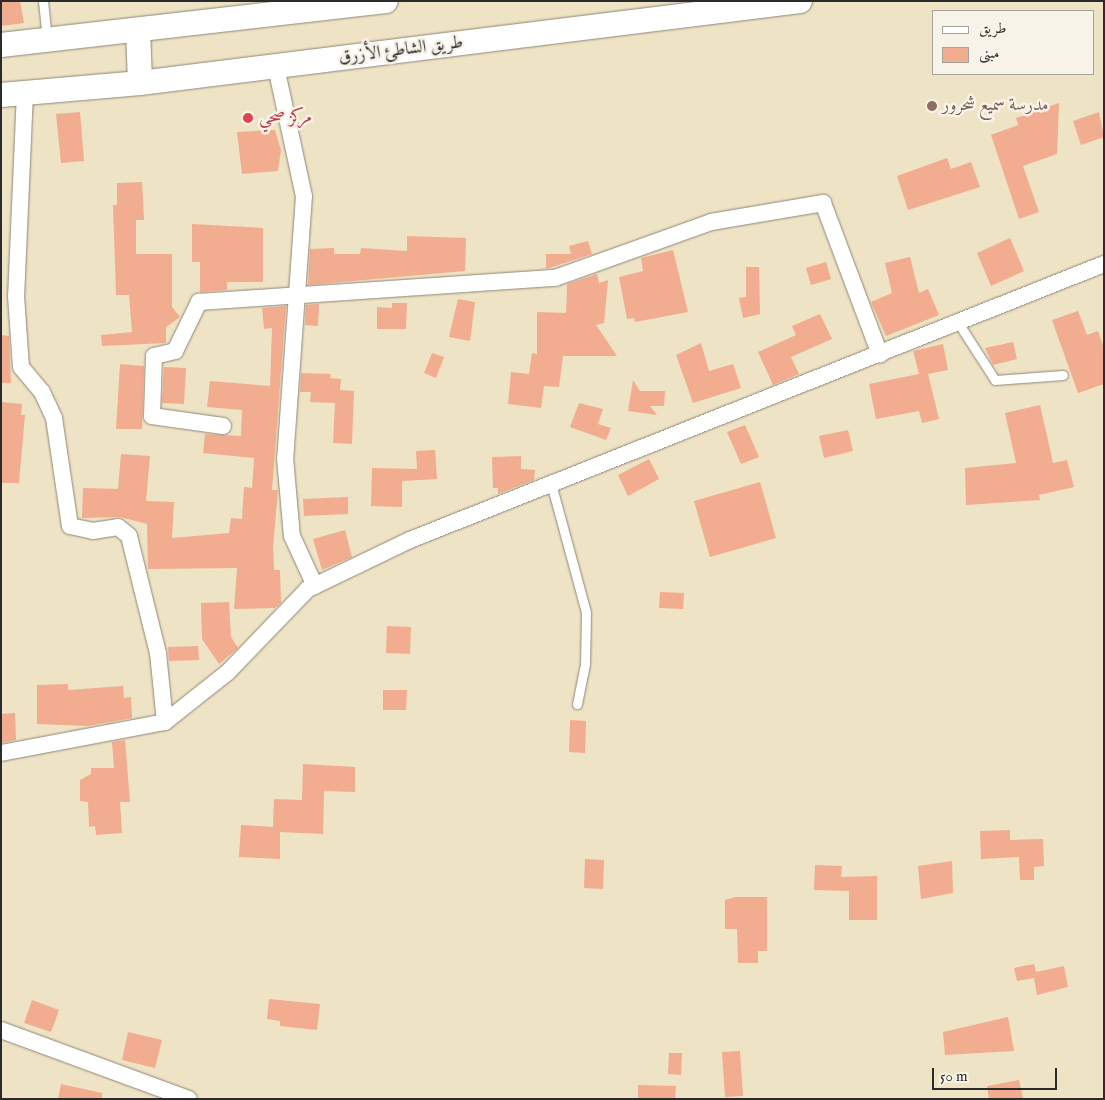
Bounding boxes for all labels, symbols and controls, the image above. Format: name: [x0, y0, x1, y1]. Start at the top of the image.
legend: [932, 10, 1095, 75]
text: طريق: [979, 19, 1006, 38]
street label: طريق الشاطئ الأزرق: [338, 33, 464, 69]
text: مبنى: [979, 44, 999, 63]
place label: مدرسة سميع شحرور: [942, 95, 1049, 117]
marker: مدرسة سميع شحرور: [926, 100, 938, 112]
place label: مركز صحي: [259, 107, 312, 129]
marker: مركز صحي: [241, 111, 255, 125]
scale bar: [935, 1058, 1060, 1090]
text: 50 m: [940, 1067, 968, 1086]

